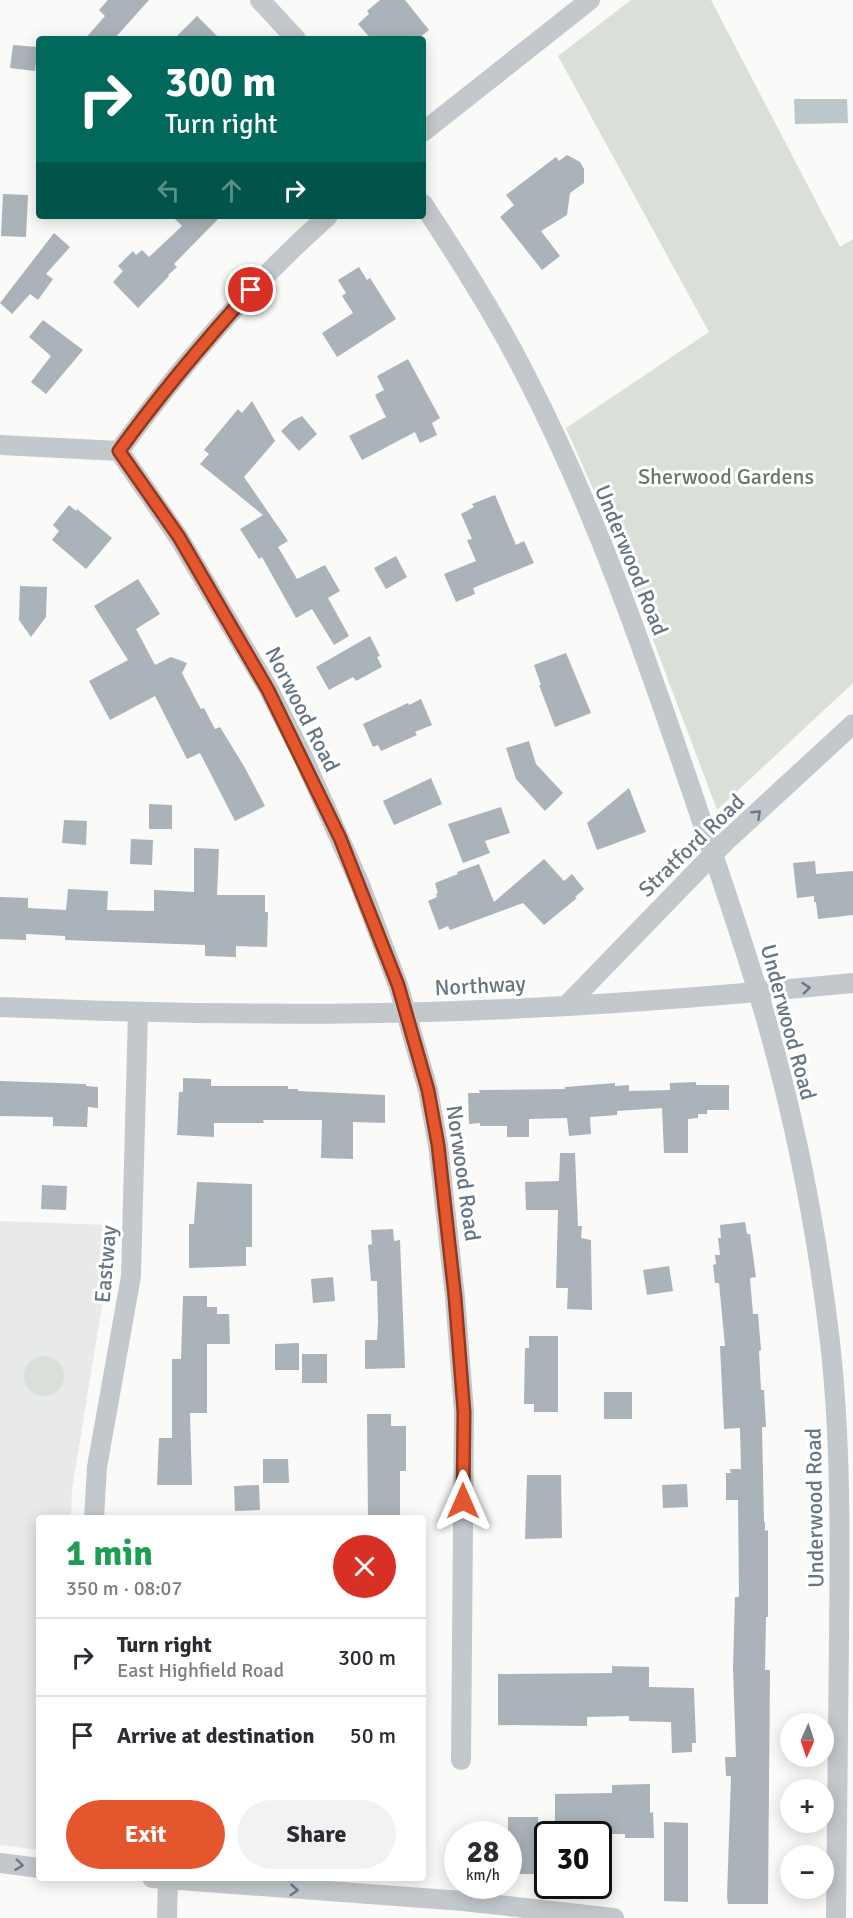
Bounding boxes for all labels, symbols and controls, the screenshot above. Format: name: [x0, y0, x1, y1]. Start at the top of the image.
text: 300 m: [165, 57, 276, 108]
icon: right: [66, 60, 144, 138]
text: Turn right: [165, 108, 278, 141]
icon: left: [152, 174, 185, 207]
icon: ahead: [215, 174, 248, 207]
icon: right: [278, 174, 311, 207]
pin: [225, 264, 276, 315]
icon: arrive: [234, 273, 267, 306]
park label: Sherwood Gardens: [638, 463, 814, 490]
street label: Underwood Road: [589, 481, 674, 639]
street label: Norwood Road: [259, 642, 346, 776]
street label: Stratford Road: [633, 788, 750, 903]
one-way arrow: [750, 810, 760, 821]
street label: Underwood Road: [755, 941, 822, 1103]
street label: Northway: [434, 970, 527, 1001]
one-way arrow: [801, 982, 810, 995]
street label: Norwood Road: [441, 1103, 486, 1243]
street label: Eastway: [89, 1223, 122, 1304]
street label: Underwood Road: [800, 1428, 829, 1588]
position arrow: [431, 1469, 495, 1533]
text: 1 min: [66, 1531, 153, 1576]
button: close: [333, 1535, 396, 1598]
text: 350 m · 08:07: [66, 1576, 182, 1601]
text: Turn right: [117, 1631, 212, 1658]
icon: right: [66, 1641, 99, 1674]
text: 300 m: [338, 1644, 396, 1671]
text: East Highfield Road: [117, 1658, 284, 1683]
north arrow: [780, 1713, 834, 1767]
map controls: [780, 1713, 834, 1899]
icon: arrive: [66, 1719, 99, 1752]
text: Arrive at destination: [117, 1722, 314, 1749]
text: 50 m: [350, 1722, 396, 1749]
button: +: [780, 1779, 834, 1833]
button: Exit: [66, 1800, 225, 1869]
button: Share: [237, 1800, 396, 1869]
speed limit sign: 30: [534, 1821, 612, 1899]
text: 28: [467, 1834, 499, 1871]
button: −: [780, 1845, 834, 1899]
one-way arrow: [15, 1859, 24, 1871]
text: km/h: [466, 1866, 500, 1884]
one-way arrow: [290, 1883, 299, 1896]

